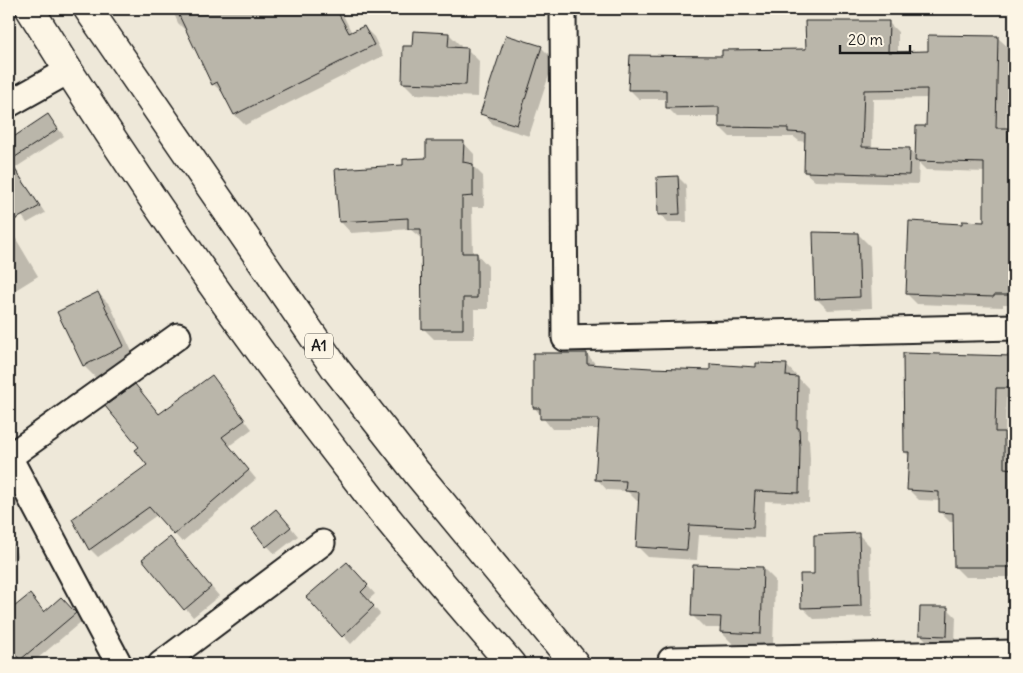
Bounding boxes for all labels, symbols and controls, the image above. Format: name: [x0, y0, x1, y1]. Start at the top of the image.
scale bar: [840, 22, 910, 54]
text: 20 m: [848, 30, 883, 49]
road number: A1: [305, 334, 333, 358]

